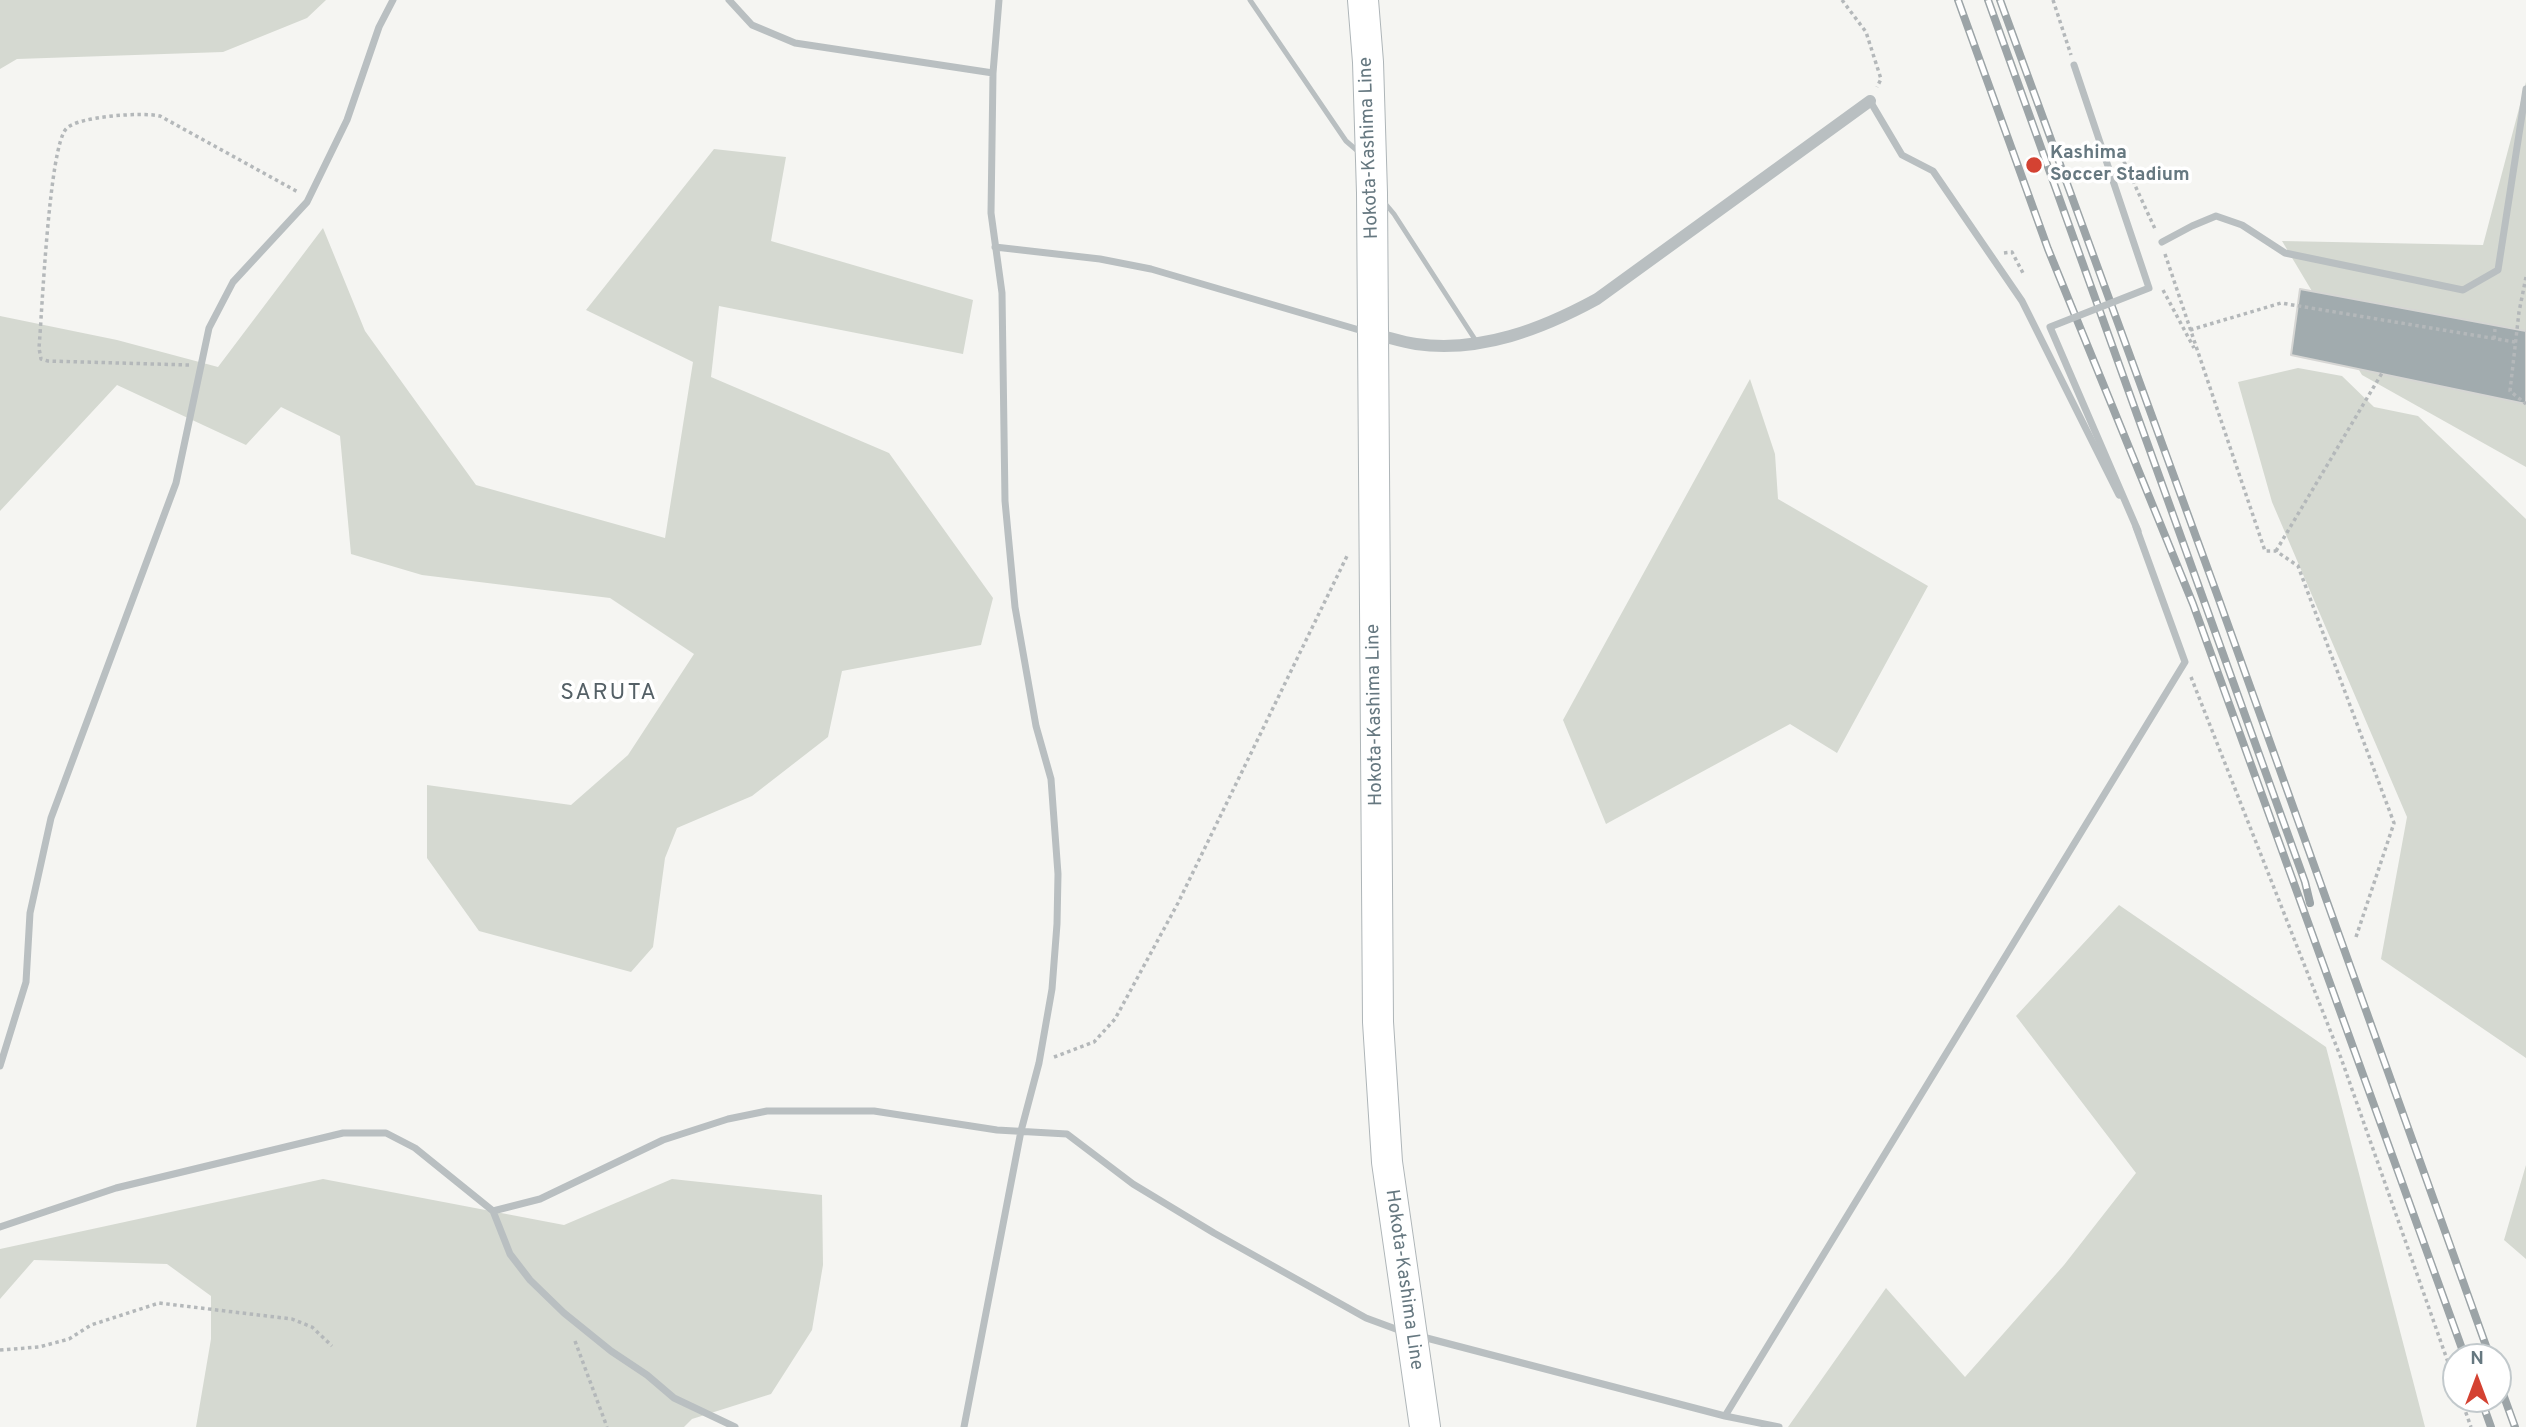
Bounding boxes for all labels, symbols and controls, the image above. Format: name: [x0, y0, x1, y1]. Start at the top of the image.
street label: Hokota-Kashima Line: [1355, 57, 1385, 239]
place label: Kashima Soccer Stadium: [2050, 143, 2190, 187]
marker: Kashima Soccer Stadium: [2024, 155, 2044, 175]
street label: Hokota-Kashima Line: [1363, 624, 1389, 806]
district label: SARUTA: [561, 680, 657, 708]
street label: Hokota-Kashima Line: [1379, 1188, 1427, 1372]
north arrow: [2442, 1343, 2512, 1413]
text: N: [2470, 1347, 2484, 1371]

